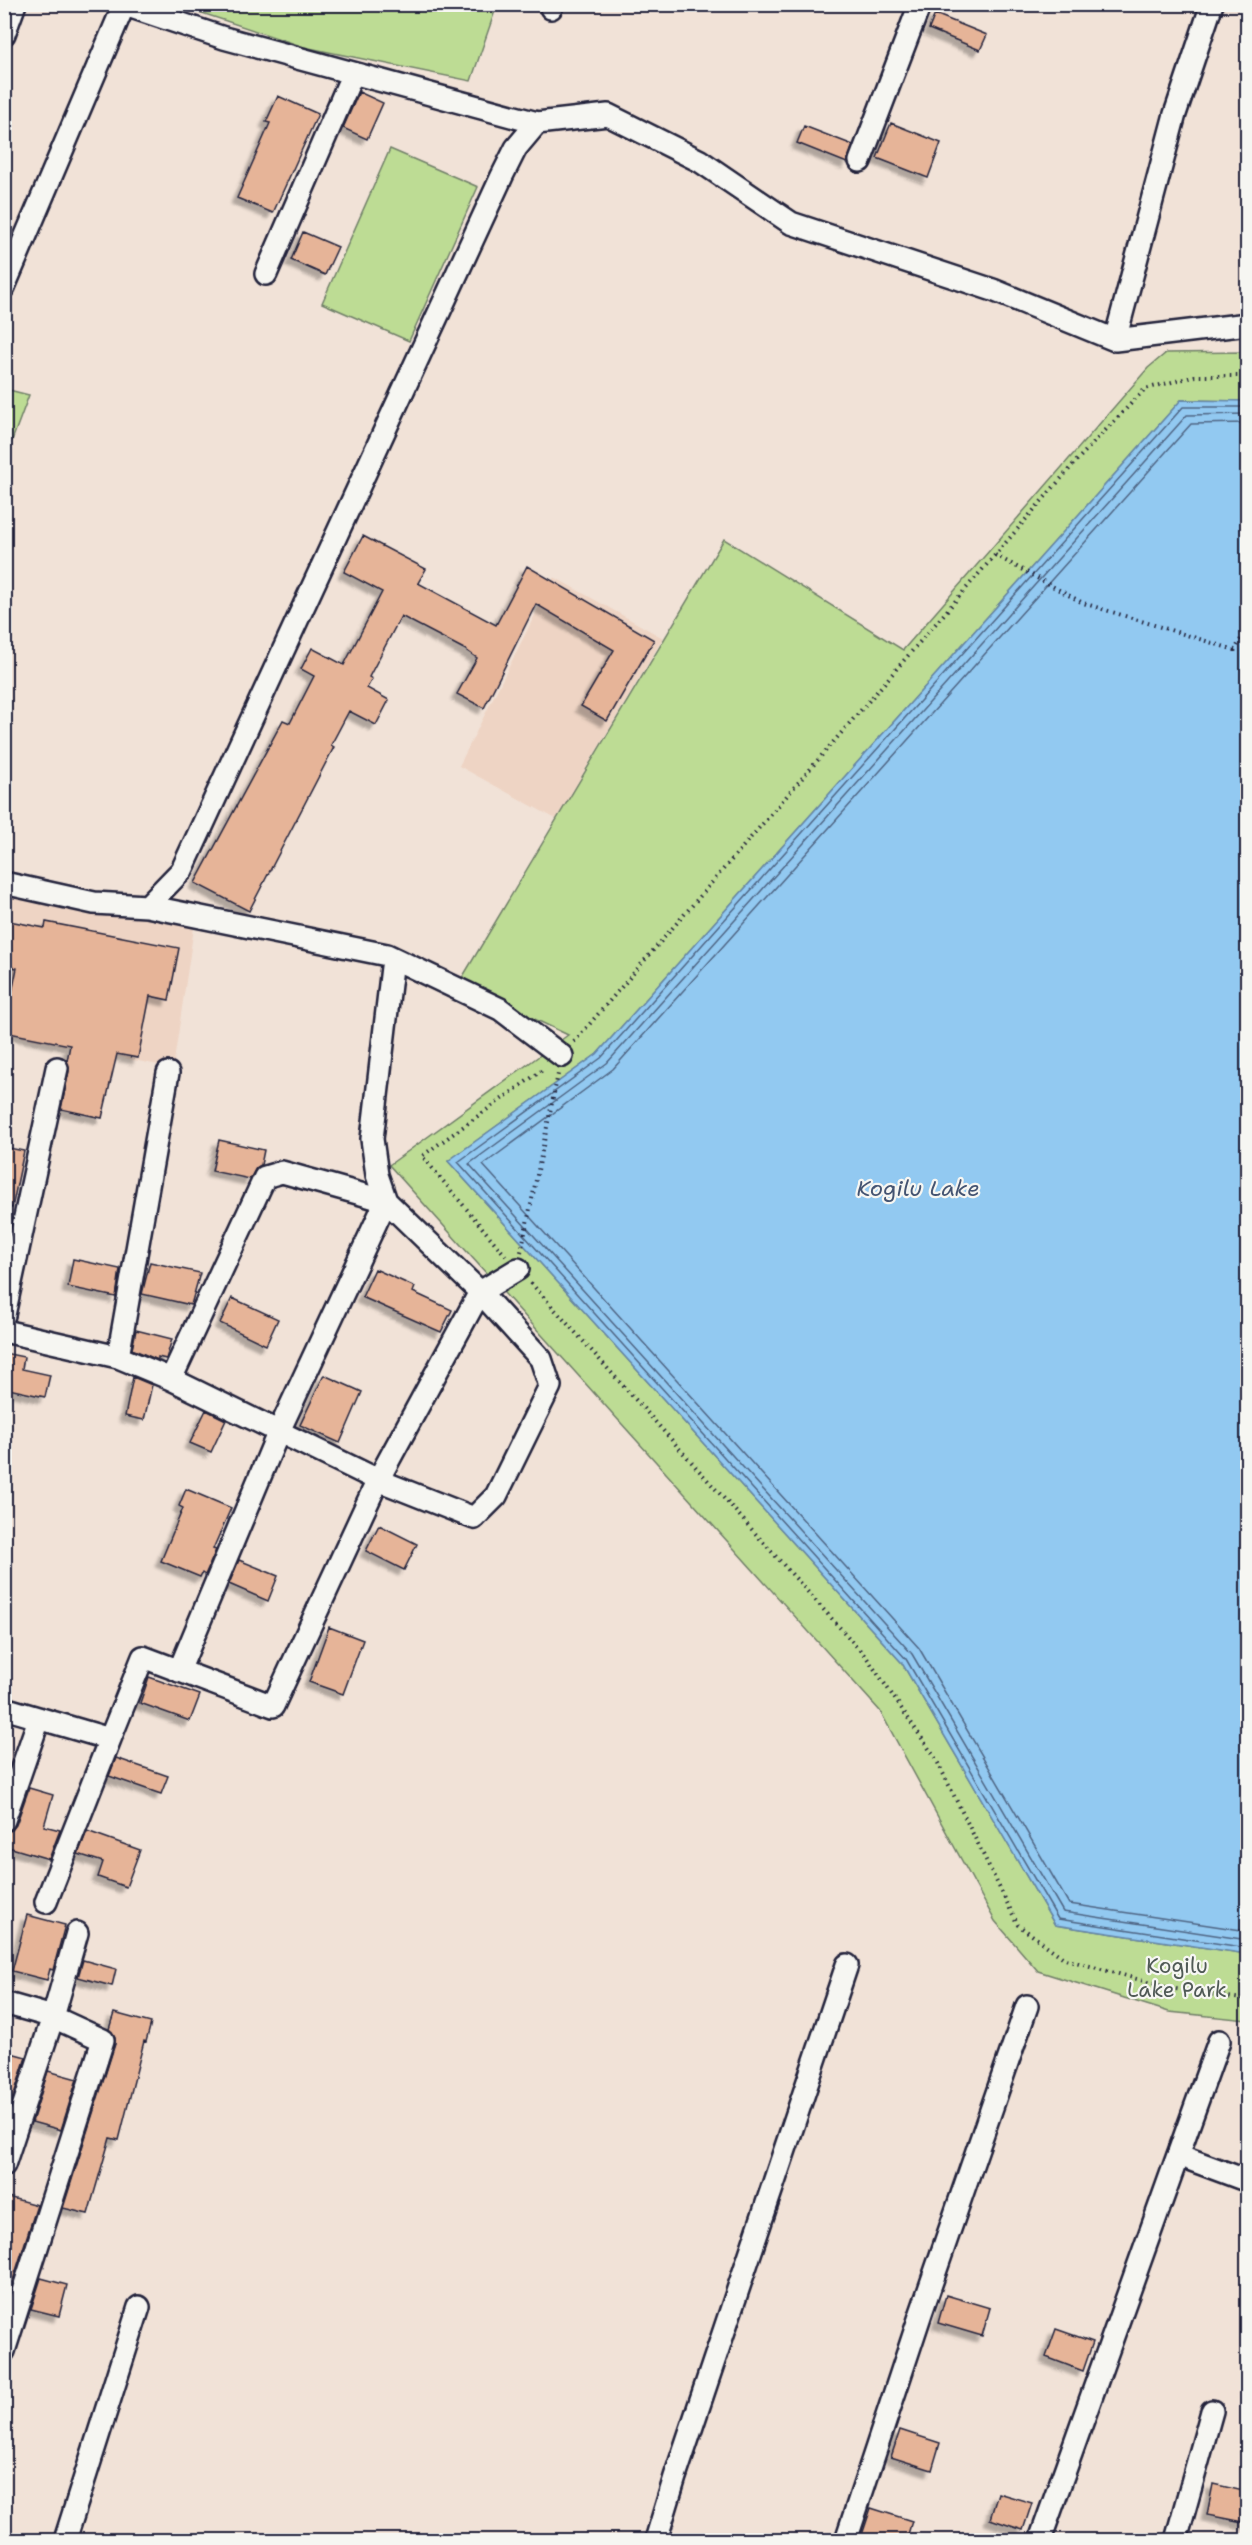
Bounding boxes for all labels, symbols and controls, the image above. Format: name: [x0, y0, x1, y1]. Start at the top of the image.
water label: Kogilu Lake: [856, 1174, 980, 1203]
park label: Kogilu Lake Park: [1127, 1952, 1227, 2004]

